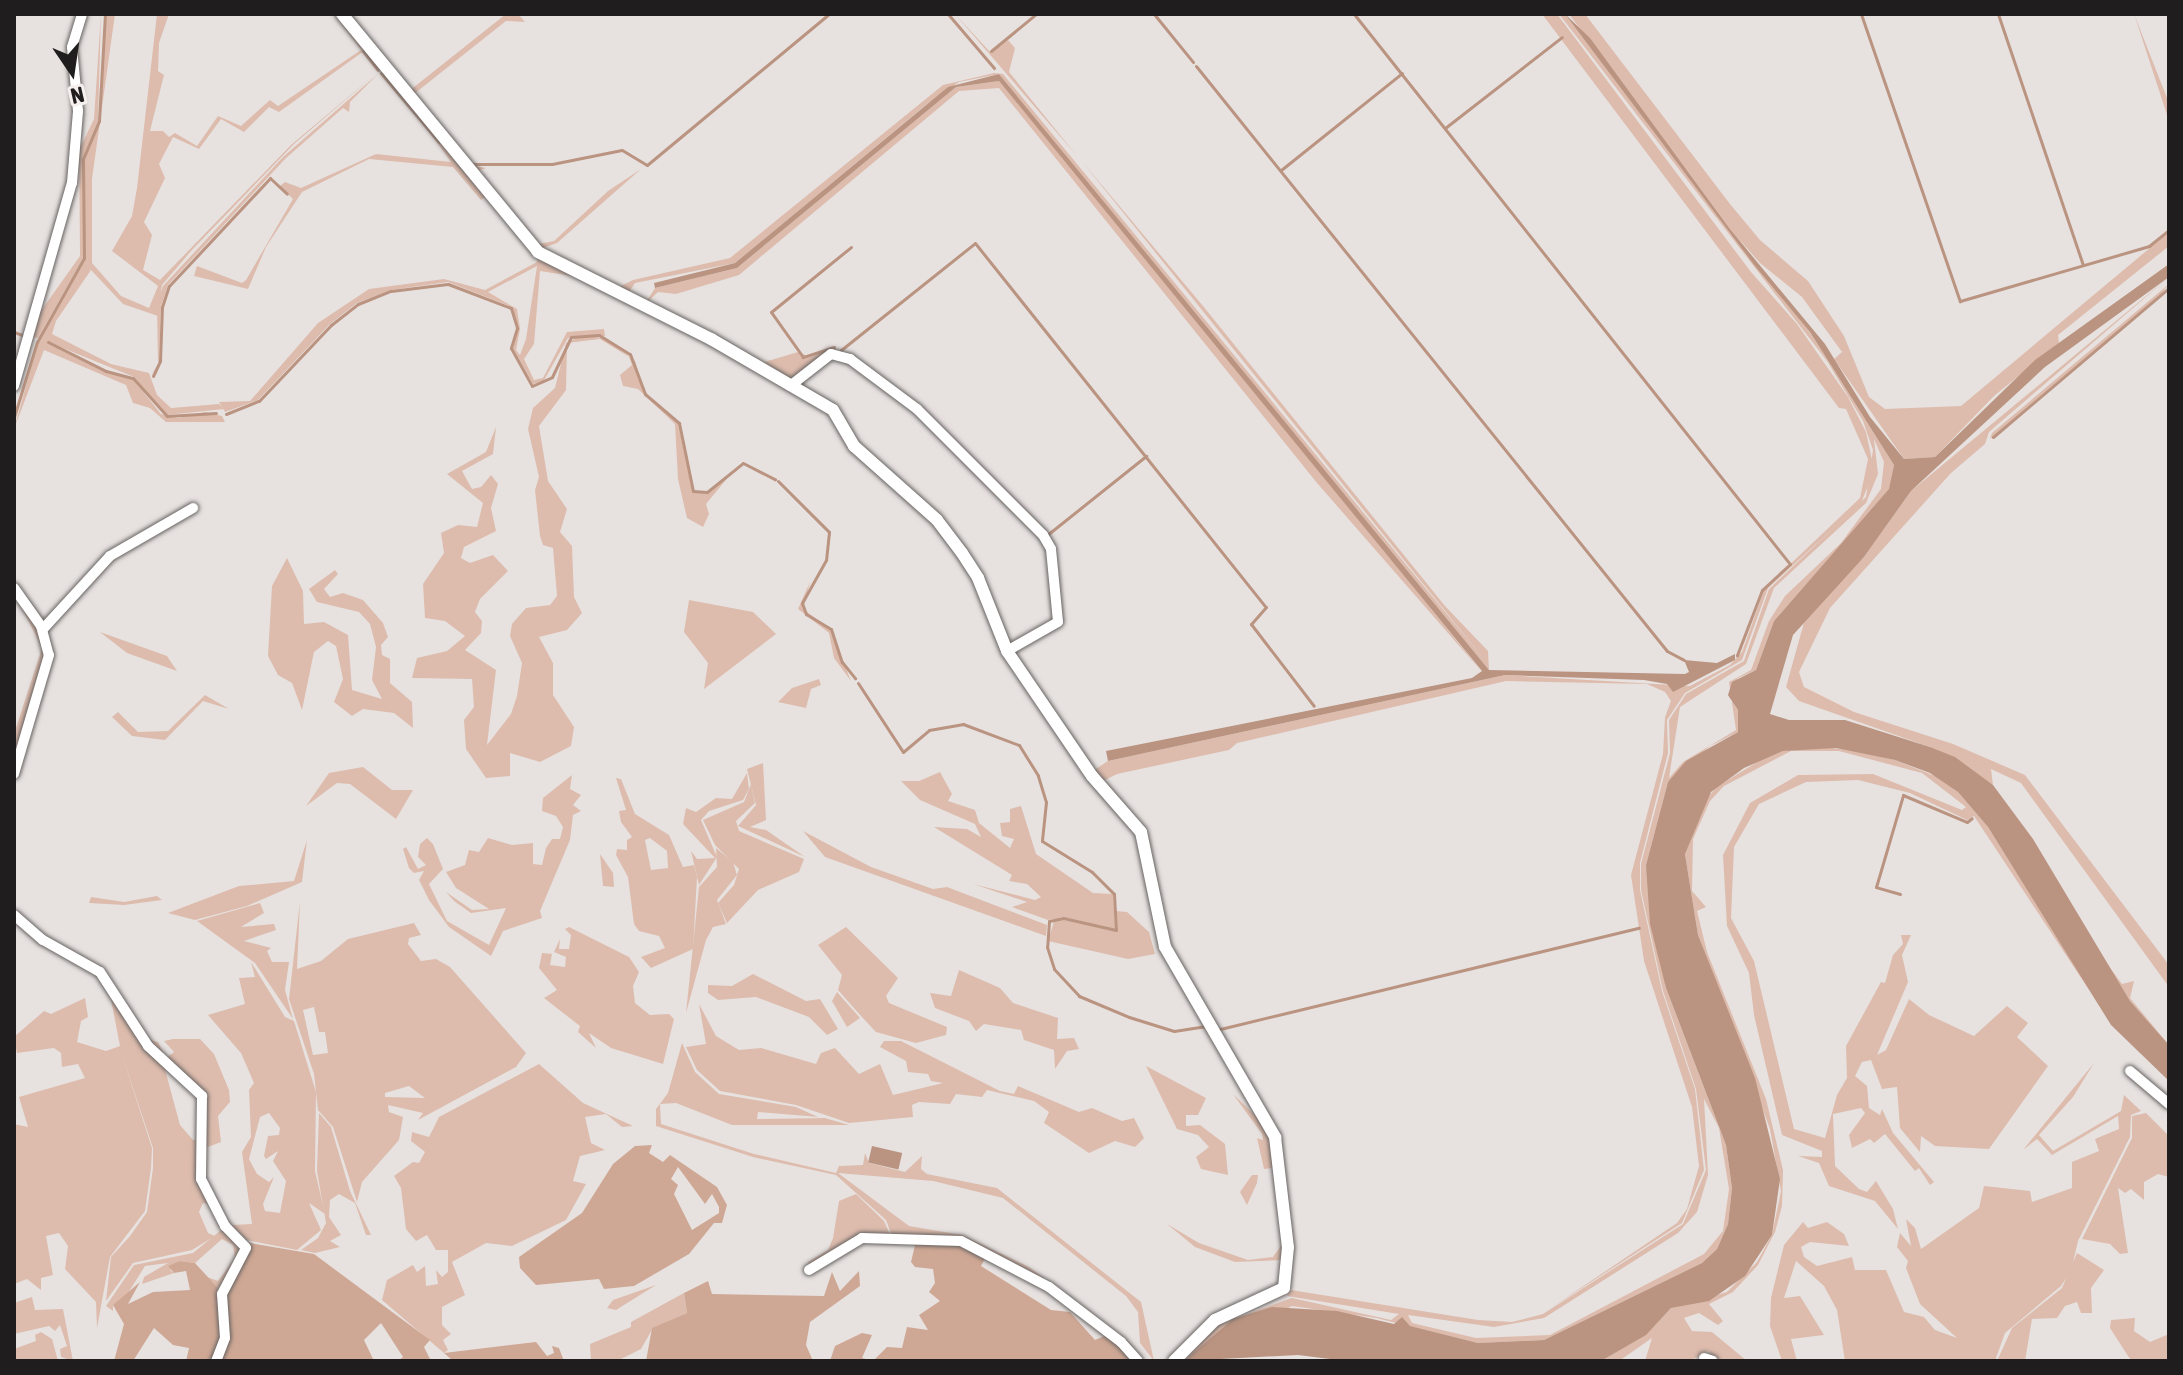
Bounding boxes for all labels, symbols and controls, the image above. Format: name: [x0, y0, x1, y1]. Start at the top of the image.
north arrow: [32, 32, 112, 112]
text: N: [68, 81, 87, 110]

